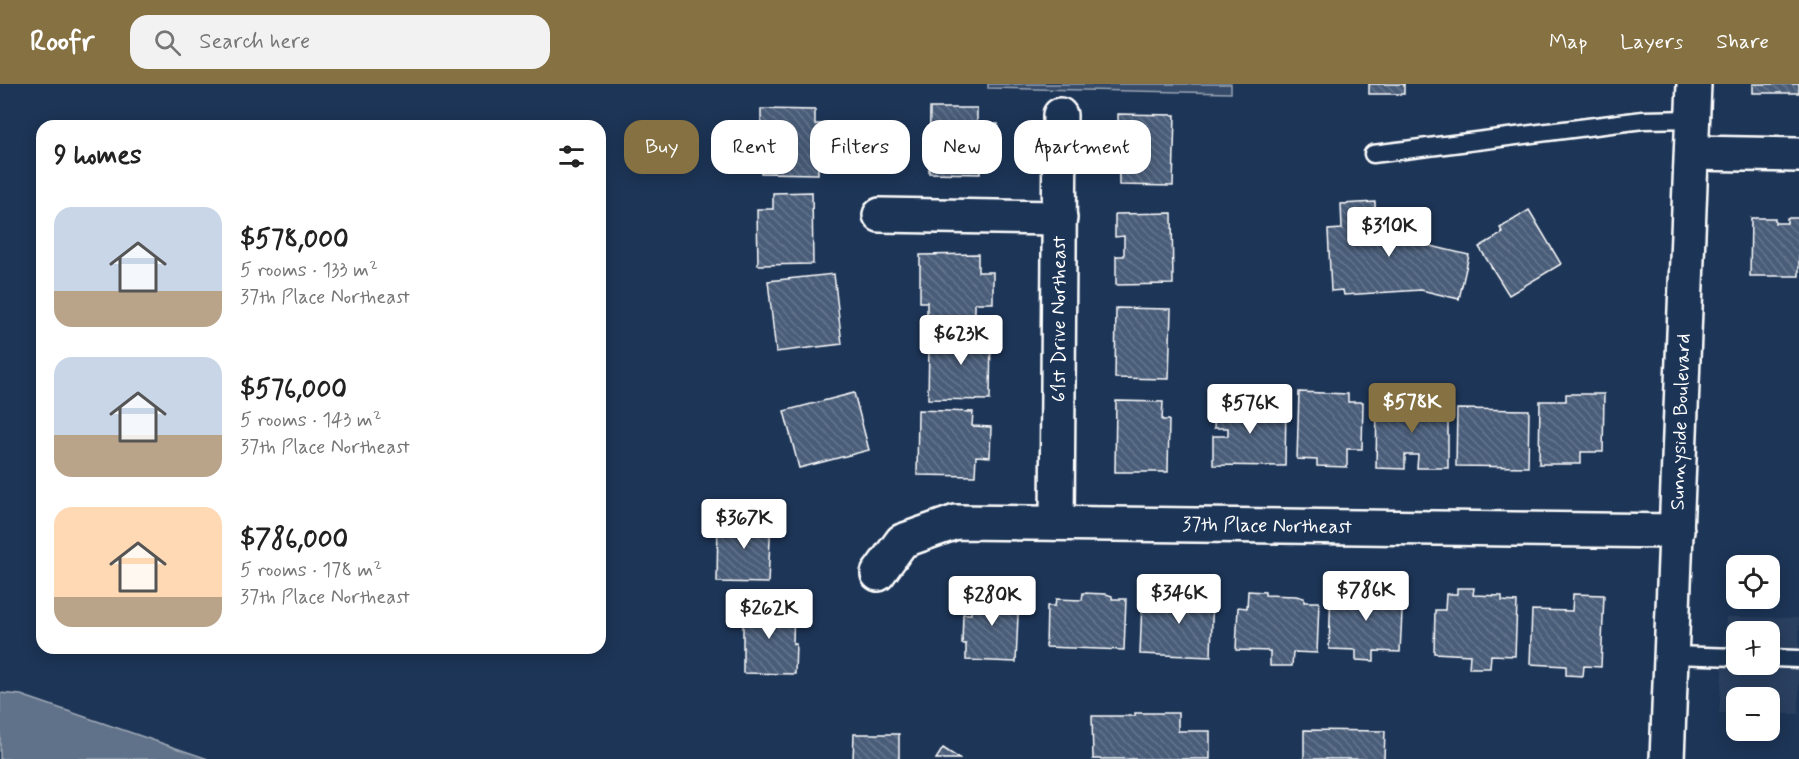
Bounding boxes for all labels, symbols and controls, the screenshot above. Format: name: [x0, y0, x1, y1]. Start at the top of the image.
search box: [130, 15, 550, 69]
text: Roofr: [30, 24, 94, 61]
icon: search: [151, 26, 184, 59]
text: Search here: [199, 28, 310, 56]
text: Map: [1549, 28, 1587, 56]
text: Layers: [1620, 28, 1683, 56]
text: Share: [1716, 28, 1769, 56]
chip: Buy: [624, 120, 699, 174]
chip: Rent: [711, 120, 798, 174]
chip: Filters: [810, 120, 910, 174]
chip: New: [922, 120, 1002, 174]
chip: Apartment: [1014, 120, 1151, 174]
text: 9 homes: [54, 139, 142, 173]
icon: filters: [555, 140, 588, 173]
pin: $310K: [1347, 207, 1431, 258]
text: $310K: [1361, 213, 1417, 240]
text: $578,000: [240, 223, 349, 257]
icon: home: [102, 231, 174, 303]
street label: 61st Drive Northeast: [1046, 236, 1073, 402]
text: 5 rooms · 133 m²: [240, 257, 378, 284]
text: 37th Place Northeast: [240, 284, 410, 311]
pin: $623K: [919, 315, 1003, 366]
text: $623K: [934, 321, 988, 348]
street label: Sunnyside Boulevard: [1664, 333, 1698, 511]
text: $576,000: [240, 373, 347, 407]
icon: home: [102, 381, 174, 453]
pin: $578K: [1370, 383, 1454, 434]
pin: $576K: [1208, 384, 1292, 435]
text: $578K: [1383, 389, 1441, 416]
text: $576K: [1221, 390, 1279, 417]
text: 5 rooms · 143 m²: [240, 407, 382, 434]
text: 37th Place Northeast: [240, 434, 410, 461]
pin: $367K: [702, 499, 786, 550]
text: $367K: [715, 505, 773, 532]
street label: 37th Place Northeast: [1182, 511, 1352, 541]
text: $786,000: [240, 523, 348, 557]
icon: home: [102, 531, 174, 603]
map controls: [1726, 555, 1780, 741]
button: locate: [1726, 555, 1780, 609]
text: 5 rooms · 178 m²: [240, 557, 382, 584]
pin: $786K: [1324, 571, 1408, 622]
pin: $346K: [1137, 574, 1221, 625]
pin: $280K: [950, 576, 1034, 627]
text: $786K: [1337, 577, 1395, 604]
text: $346K: [1151, 580, 1207, 607]
text: $280K: [963, 582, 1021, 609]
text: 37th Place Northeast: [240, 584, 410, 611]
pin: $262K: [727, 589, 811, 640]
text: $262K: [740, 595, 798, 622]
button: +: [1726, 621, 1780, 675]
button: −: [1726, 687, 1780, 741]

